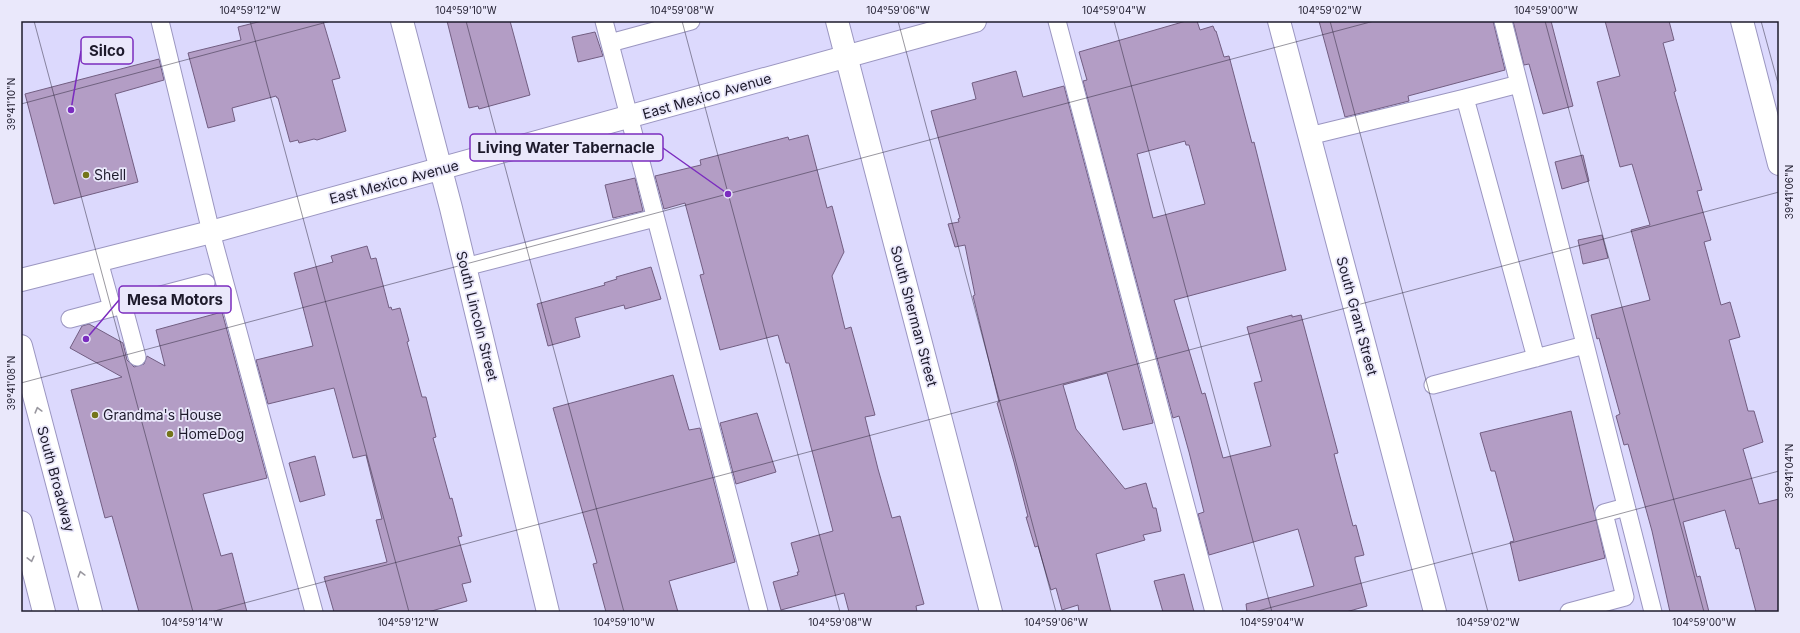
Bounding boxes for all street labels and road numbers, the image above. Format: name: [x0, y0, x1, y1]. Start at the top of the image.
street label: East Mexico Avenue: [640, 69, 773, 122]
street label: East Mexico Avenue: [327, 156, 460, 207]
street label: South Sherman Street: [887, 244, 942, 389]
street label: South Lincoln Street: [453, 249, 502, 383]
street label: South Grant Street: [1333, 255, 1382, 378]
street label: South Broadway: [34, 424, 79, 534]

